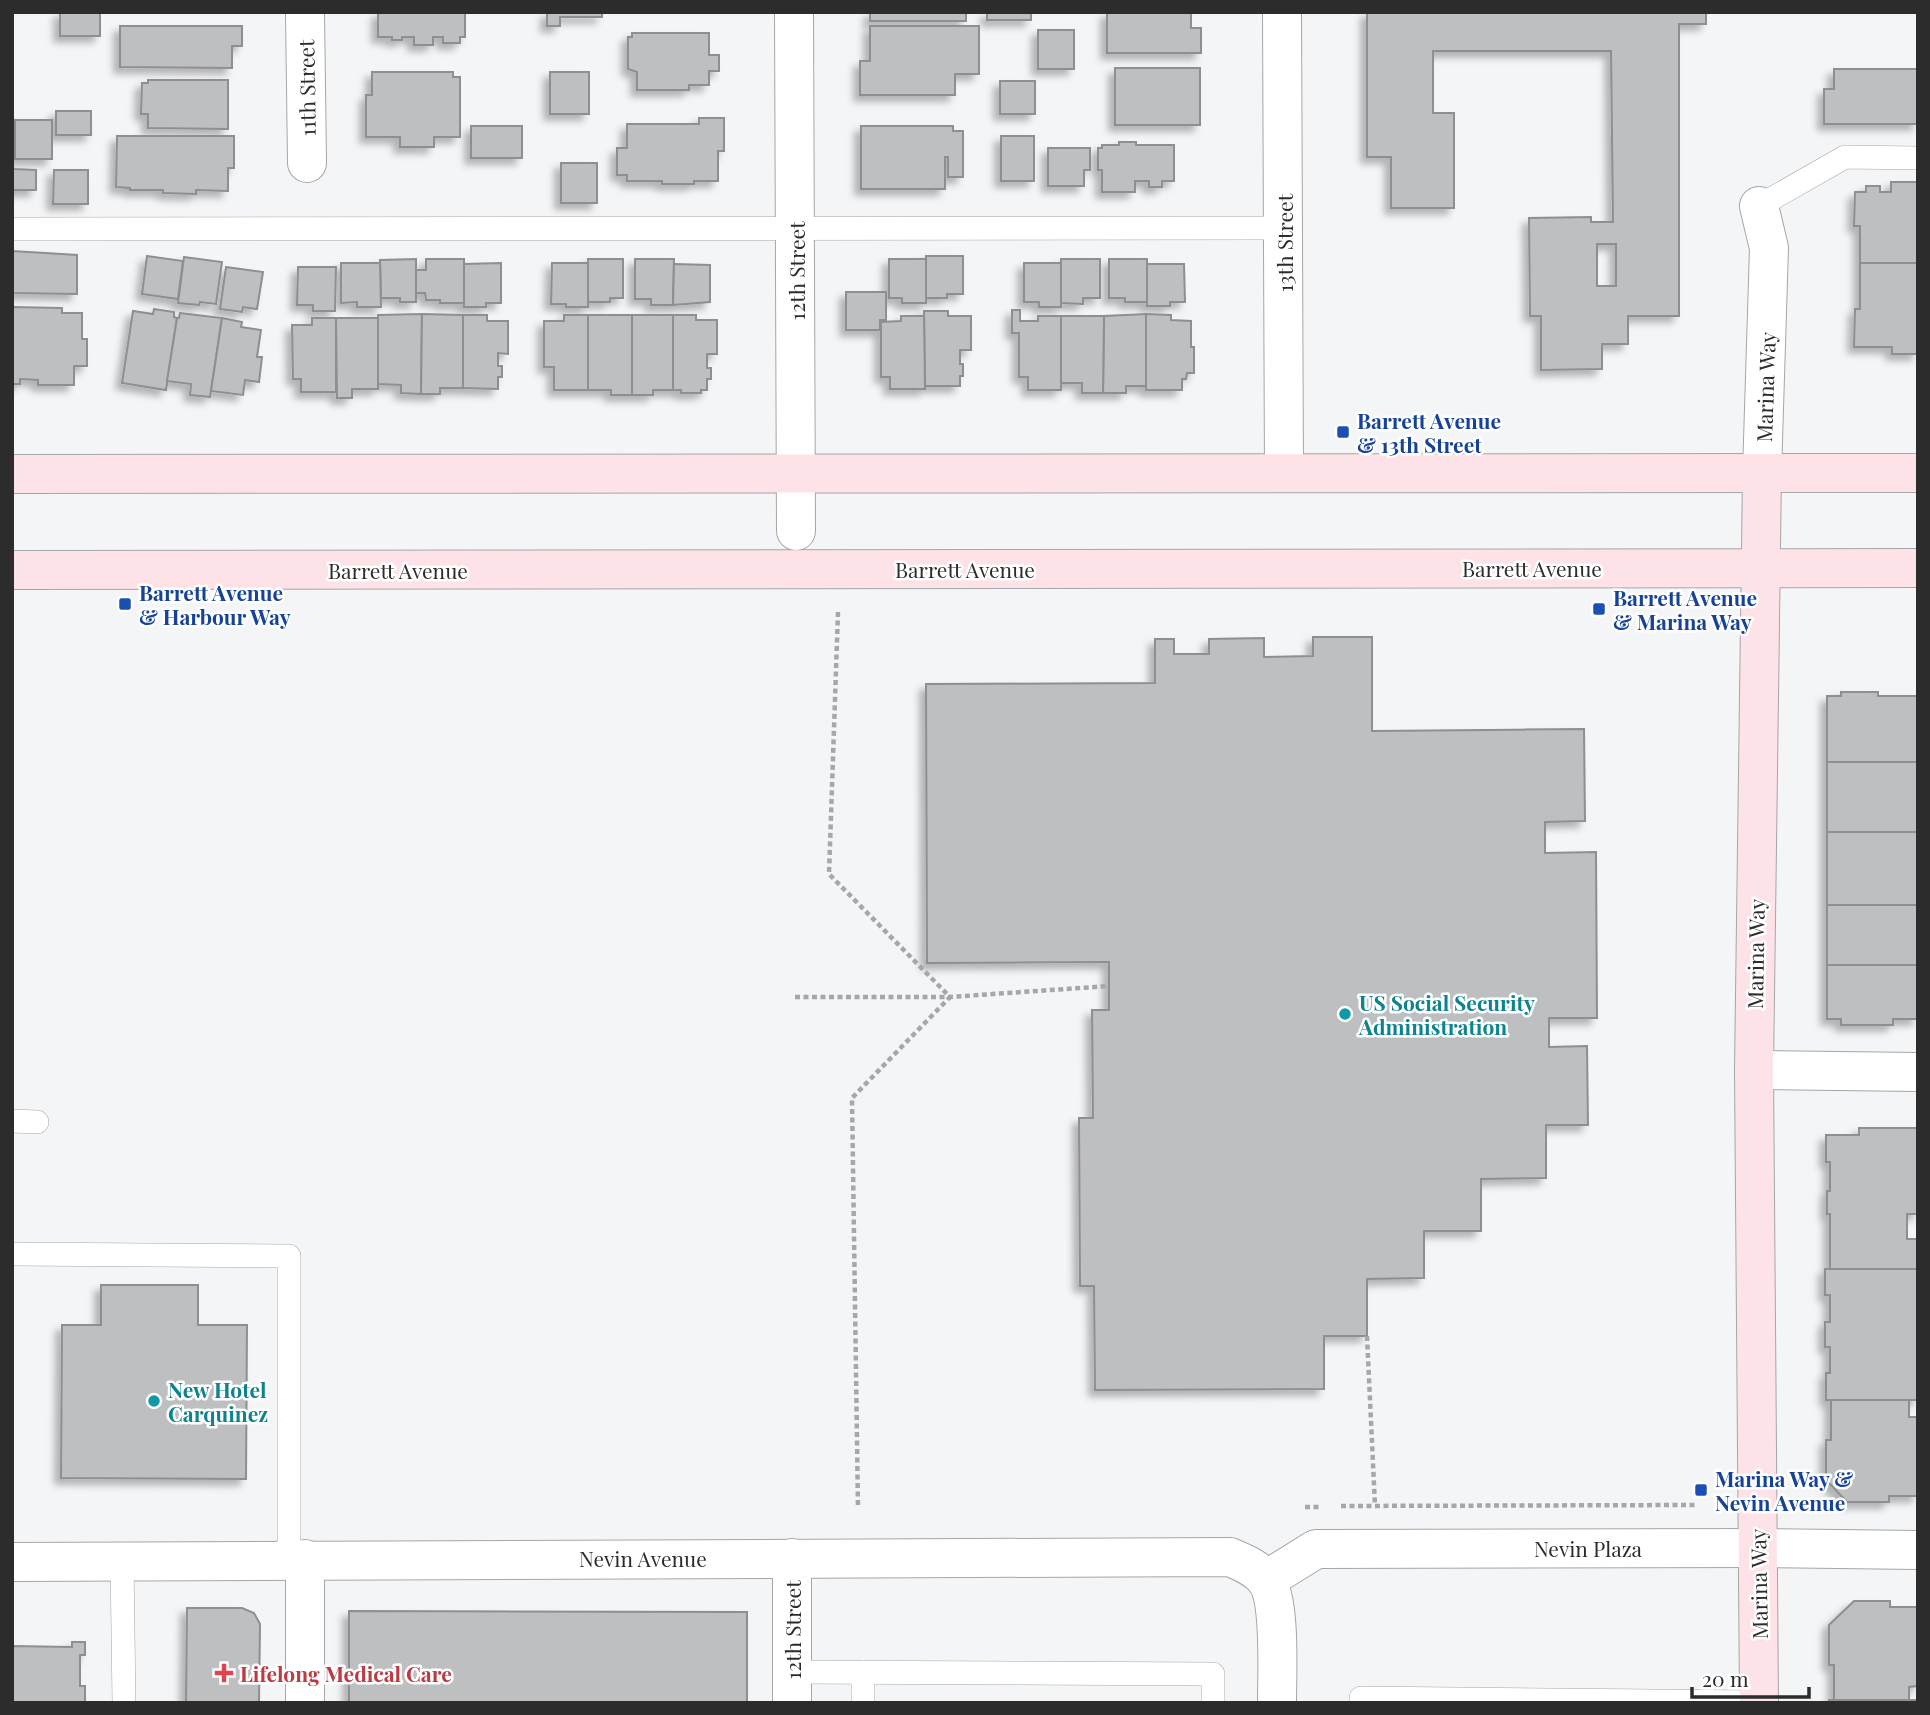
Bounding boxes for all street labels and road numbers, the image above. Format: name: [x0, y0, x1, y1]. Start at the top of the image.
street label: 11th Street: [291, 39, 321, 137]
street label: 13th Street: [1270, 193, 1298, 292]
street label: 12th Street: [782, 221, 810, 321]
street label: Marina Way: [1749, 331, 1781, 443]
street label: Barrett Avenue: [1462, 554, 1602, 582]
street label: Barrett Avenue: [895, 555, 1035, 583]
street label: Barrett Avenue: [328, 556, 468, 584]
street label: Marina Way: [1740, 898, 1770, 1009]
street label: Marina Way: [1743, 1528, 1773, 1639]
street label: Nevin Plaza: [1534, 1534, 1643, 1562]
street label: Nevin Avenue: [579, 1544, 707, 1572]
street label: 12th Street: [778, 1580, 806, 1680]

